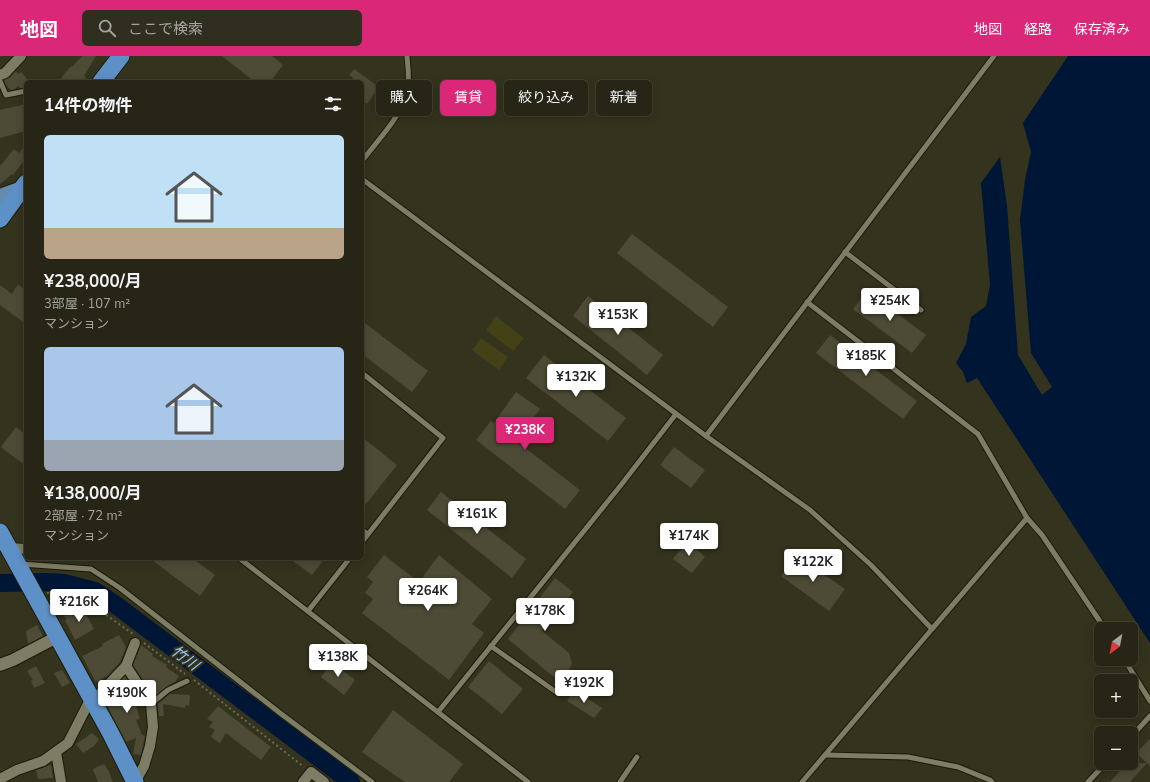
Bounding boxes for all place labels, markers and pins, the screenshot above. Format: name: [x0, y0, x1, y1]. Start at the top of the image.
pin: ¥254K: [862, 288, 918, 322]
pin: ¥153K: [590, 302, 646, 336]
pin: ¥185K: [838, 343, 894, 377]
pin: ¥132K: [548, 364, 604, 398]
pin: ¥238K: [497, 417, 553, 451]
pin: ¥161K: [449, 501, 505, 535]
pin: ¥174K: [661, 523, 717, 557]
pin: ¥122K: [785, 549, 841, 583]
pin: ¥264K: [400, 578, 456, 612]
pin: ¥216K: [51, 589, 107, 623]
pin: ¥178K: [517, 598, 573, 632]
pin: ¥138K: [310, 644, 366, 678]
pin: ¥192K: [556, 670, 612, 704]
pin: ¥190K: [99, 680, 155, 714]

